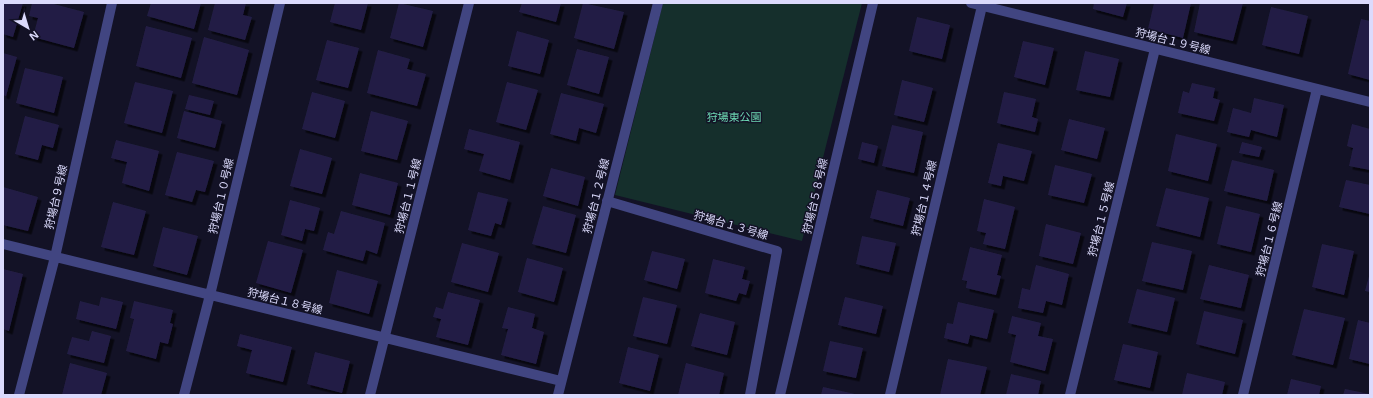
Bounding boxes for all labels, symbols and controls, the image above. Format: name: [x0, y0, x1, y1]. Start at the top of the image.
north arrow: [8, 8, 48, 48]
street label: 狩場台１９号線: [1134, 26, 1212, 56]
text: N: [27, 29, 41, 43]
park label: 狩場東公園: [707, 111, 762, 123]
street label: 狩場台１０号線: [206, 157, 236, 235]
street label: 狩場台１１号線: [393, 157, 423, 235]
street label: 狩場台１２号線: [581, 157, 611, 235]
street label: 狩場台５８号線: [800, 157, 830, 235]
street label: 狩場台１４号線: [909, 159, 939, 237]
street label: 狩場台９号線: [43, 163, 69, 231]
street label: 狩場台１５号線: [1086, 180, 1116, 258]
street label: 狩場台１６号線: [1254, 200, 1284, 278]
street label: 狩場台１３号線: [692, 209, 770, 241]
street label: 狩場台１８号線: [246, 286, 324, 316]

